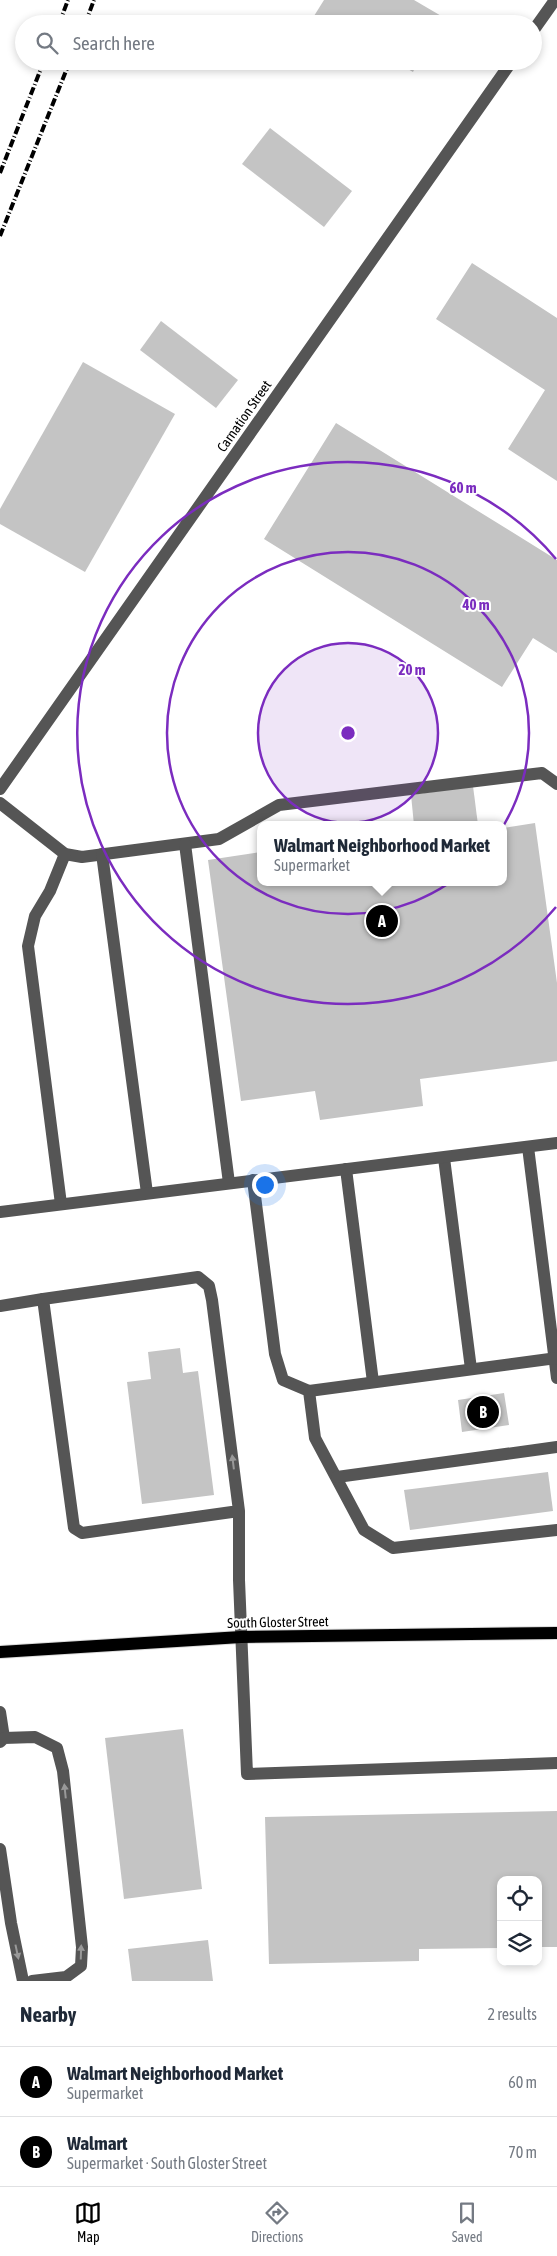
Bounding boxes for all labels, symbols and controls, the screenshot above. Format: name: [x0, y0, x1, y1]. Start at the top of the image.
search box: [15, 15, 542, 70]
icon: search: [33, 29, 61, 57]
text: Search here: [73, 32, 155, 54]
street label: Carnation Street: [213, 377, 275, 455]
text: 60 m: [450, 479, 477, 496]
text: 40 m: [462, 596, 490, 613]
text: 20 m: [399, 661, 426, 678]
centre of rings: [339, 724, 357, 742]
popup: [257, 821, 507, 886]
text: Walmart Neighborhood Market: [274, 834, 490, 856]
text: Supermarket: [274, 856, 350, 874]
pin: A: [366, 902, 398, 940]
your location: [252, 1172, 278, 1198]
pin: B: [467, 1393, 499, 1431]
one-way arrow: [229, 1454, 237, 1470]
street label: South Gloster Street: [227, 1613, 329, 1631]
one-way arrow: [61, 1783, 69, 1799]
map controls: [497, 1876, 542, 1966]
button: locate: [497, 1876, 542, 1921]
button: layers: [497, 1921, 542, 1966]
one-way arrow: [78, 1944, 86, 1960]
one-way arrow: [13, 1945, 21, 1960]
text: Nearby: [20, 2002, 76, 2026]
text: 2 results: [487, 2005, 537, 2023]
text: Walmart Neighborhood Market: [67, 2062, 283, 2084]
text: A: [32, 2073, 40, 2091]
text: 60 m: [508, 2073, 537, 2091]
text: Supermarket: [67, 2084, 143, 2102]
text: Walmart: [67, 2132, 127, 2154]
text: B: [32, 2143, 40, 2161]
text: 70 m: [508, 2143, 537, 2161]
text: Supermarket · South Gloster Street: [67, 2154, 267, 2172]
tab: Map: [74, 2199, 102, 2245]
tab: Directions: [251, 2199, 303, 2245]
tab: Saved: [452, 2199, 483, 2245]

